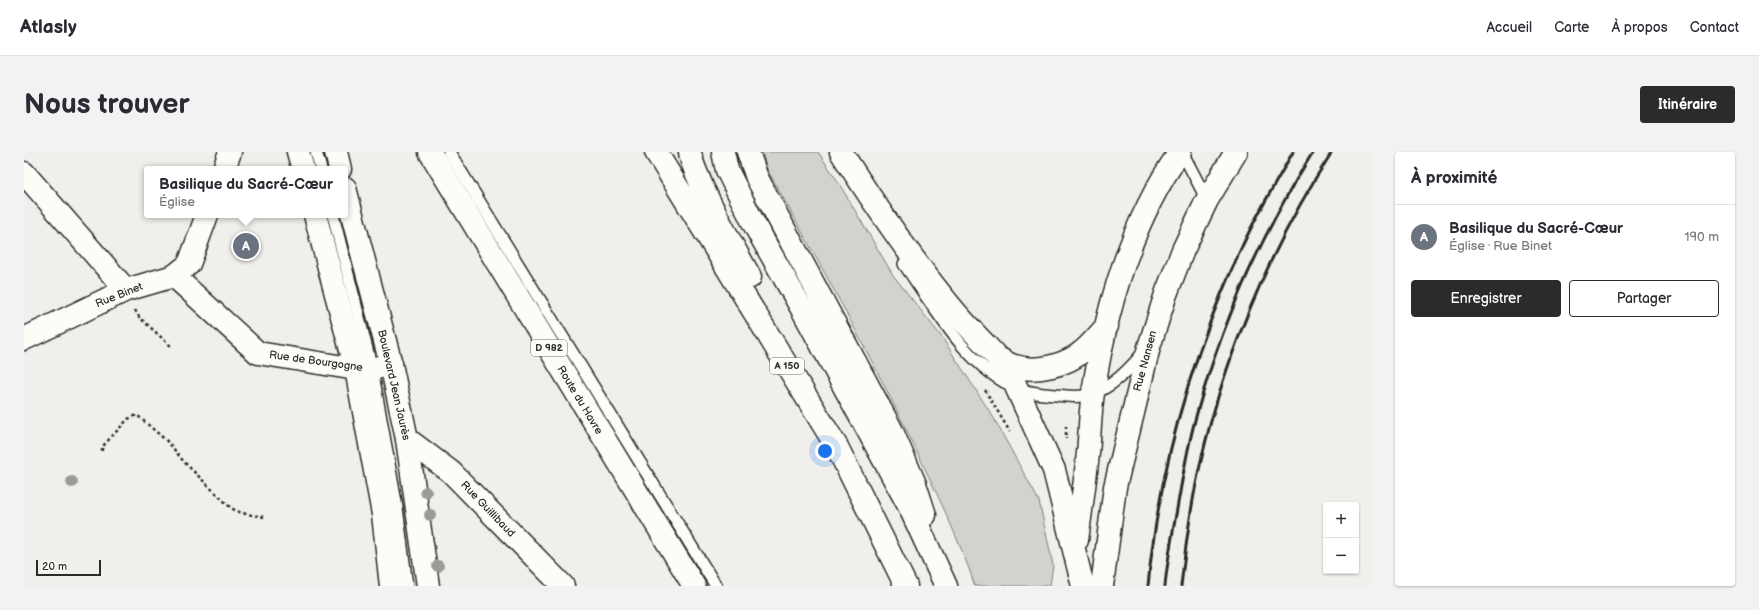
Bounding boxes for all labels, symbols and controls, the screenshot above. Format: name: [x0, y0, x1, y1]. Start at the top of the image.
text: Atlasly: [20, 16, 77, 39]
text: Accueil: [1486, 19, 1532, 36]
text: Carte: [1554, 19, 1589, 36]
text: À propos: [1611, 19, 1668, 36]
text: Contact: [1690, 19, 1739, 36]
button: Itinéraire: [1640, 86, 1735, 123]
text: Nous trouver: [24, 88, 190, 121]
popup: [144, 166, 348, 218]
text: À proximité: [1411, 168, 1497, 188]
text: Basilique du Sacré-Cœur: [159, 175, 333, 194]
text: Église: [159, 194, 195, 210]
text: Basilique du Sacré-Cœur: [1449, 219, 1623, 238]
text: A: [1420, 229, 1428, 245]
text: 190 m: [1685, 229, 1719, 245]
pin: A: [233, 231, 259, 261]
text: Église · Rue Binet: [1449, 238, 1552, 254]
street label: Rue Binet: [94, 279, 145, 310]
button: Enregistrer: [1411, 280, 1561, 317]
button: Partager: [1569, 280, 1719, 317]
street label: Boulevard Jean Jaurès: [375, 328, 413, 442]
street label: Rue Nansen: [1131, 329, 1159, 393]
road number: D 982: [531, 340, 567, 356]
street label: Rue de Bourgogne: [268, 348, 364, 374]
road number: A 150: [770, 358, 804, 374]
street label: Route du Havre: [554, 363, 606, 437]
your location: [815, 441, 835, 461]
street label: Rue Guillibaud: [458, 478, 518, 540]
map controls: [1323, 502, 1359, 574]
button: +: [1323, 502, 1359, 538]
button: −: [1323, 538, 1359, 574]
scale bar: [36, 558, 101, 577]
text: 20 m: [42, 560, 67, 573]

